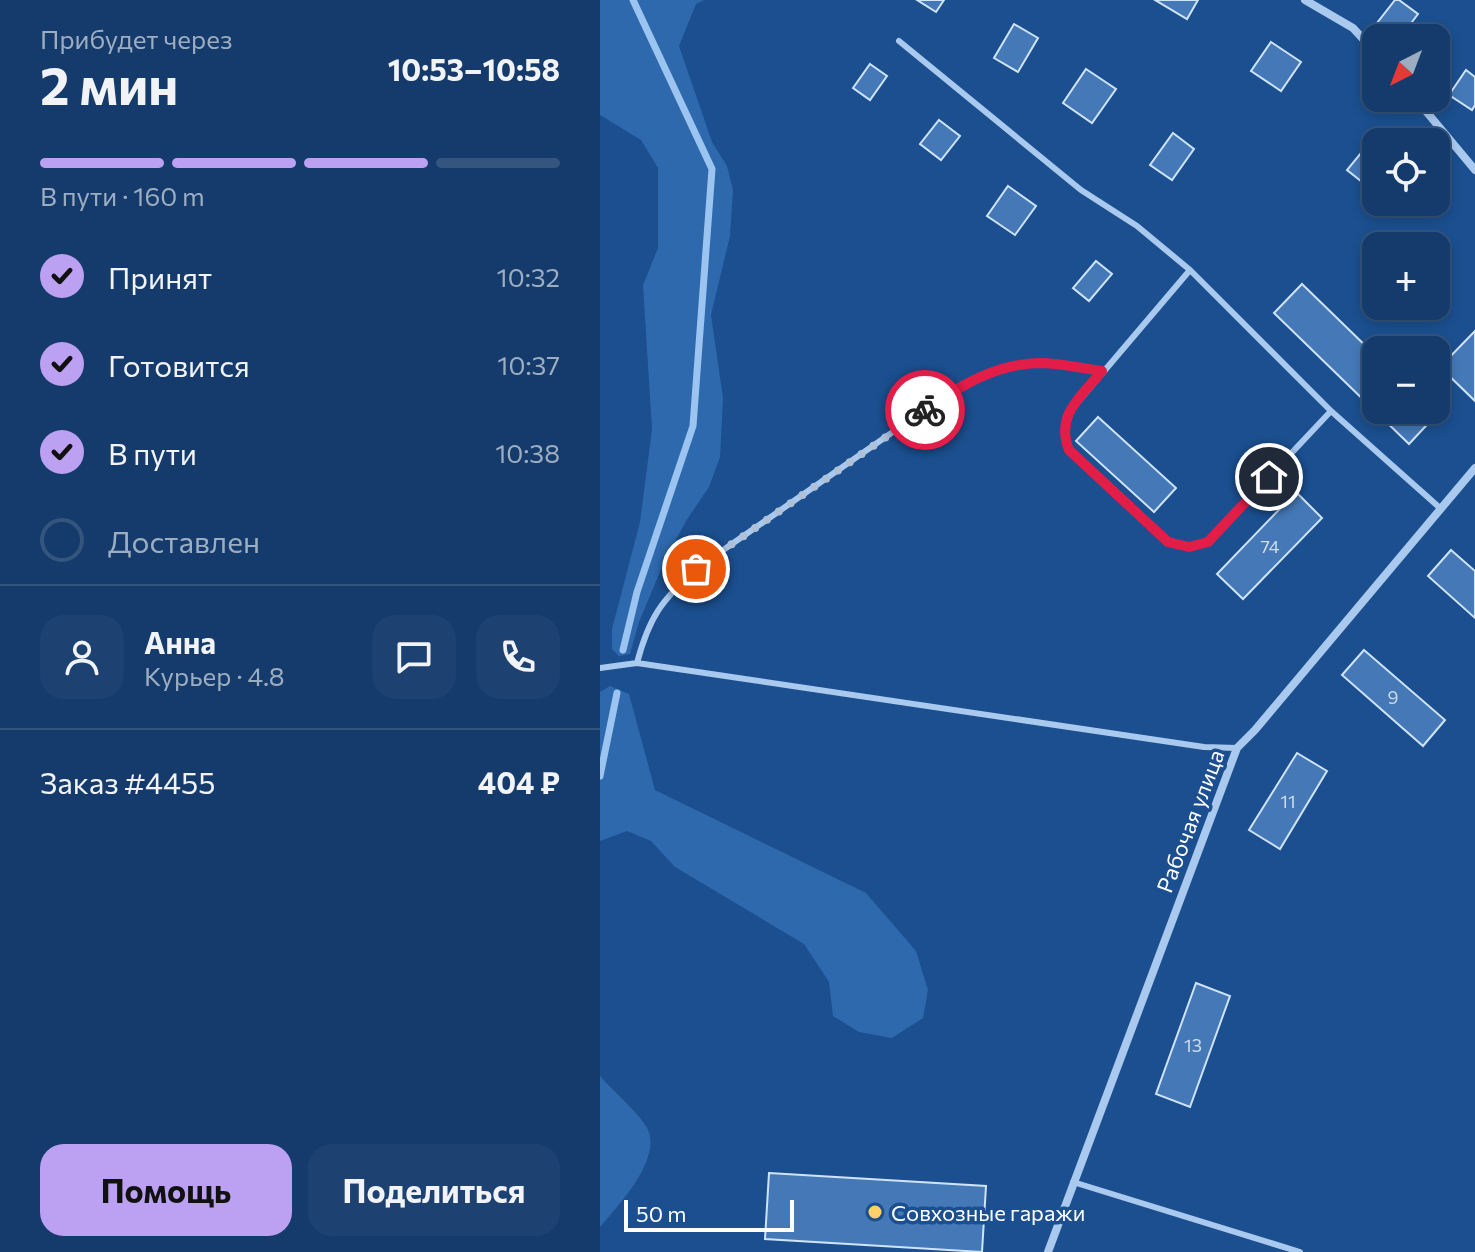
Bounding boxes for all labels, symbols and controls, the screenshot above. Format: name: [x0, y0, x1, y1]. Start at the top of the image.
text: Прибудет через: [40, 23, 233, 54]
north arrow: [1362, 24, 1450, 112]
map controls: [1362, 24, 1450, 424]
text: 10:53–10:58: [388, 50, 560, 87]
text: 2 мин: [40, 52, 178, 116]
button: locate: [1362, 128, 1450, 216]
text: В пути · 160 m: [40, 180, 205, 211]
button: +: [1362, 232, 1450, 320]
icon: check: [40, 254, 84, 298]
text: Принят: [108, 258, 212, 295]
text: 10:32: [497, 261, 560, 292]
button: −: [1362, 336, 1450, 424]
icon: check: [40, 342, 84, 386]
text: Готовится: [108, 346, 250, 383]
text: 10:37: [497, 349, 560, 380]
courier: [885, 370, 965, 450]
icon: bike: [903, 388, 947, 432]
icon: check: [40, 430, 84, 474]
text: В пути: [108, 434, 197, 471]
text: 10:38: [495, 437, 560, 468]
pin: [1235, 443, 1303, 511]
icon: home: [1247, 455, 1291, 499]
text: Доставлен: [108, 522, 260, 559]
pin: [662, 535, 730, 603]
house number: 74: [1260, 535, 1280, 557]
icon: bag: [674, 547, 718, 591]
button: person: [40, 615, 124, 699]
button: chat: [372, 615, 456, 699]
button: phone: [476, 615, 560, 699]
text: Анна: [144, 623, 216, 660]
text: Курьер · 4.8: [144, 660, 284, 691]
house number: 9: [1388, 686, 1398, 708]
street label: Рабочая улица: [1150, 746, 1230, 896]
text: Заказ #4455: [40, 763, 216, 800]
text: 404 ₽: [478, 763, 560, 800]
house number: 11: [1280, 790, 1296, 812]
house number: 13: [1184, 1034, 1202, 1056]
button: Помощь: [40, 1144, 292, 1236]
button: Поделиться: [308, 1144, 560, 1236]
scale bar: [624, 1196, 794, 1232]
place label: Совхозные гаражи: [891, 1199, 1085, 1226]
text: 50 m: [636, 1200, 686, 1227]
marker: Совхозные гаражи: [866, 1203, 884, 1221]

